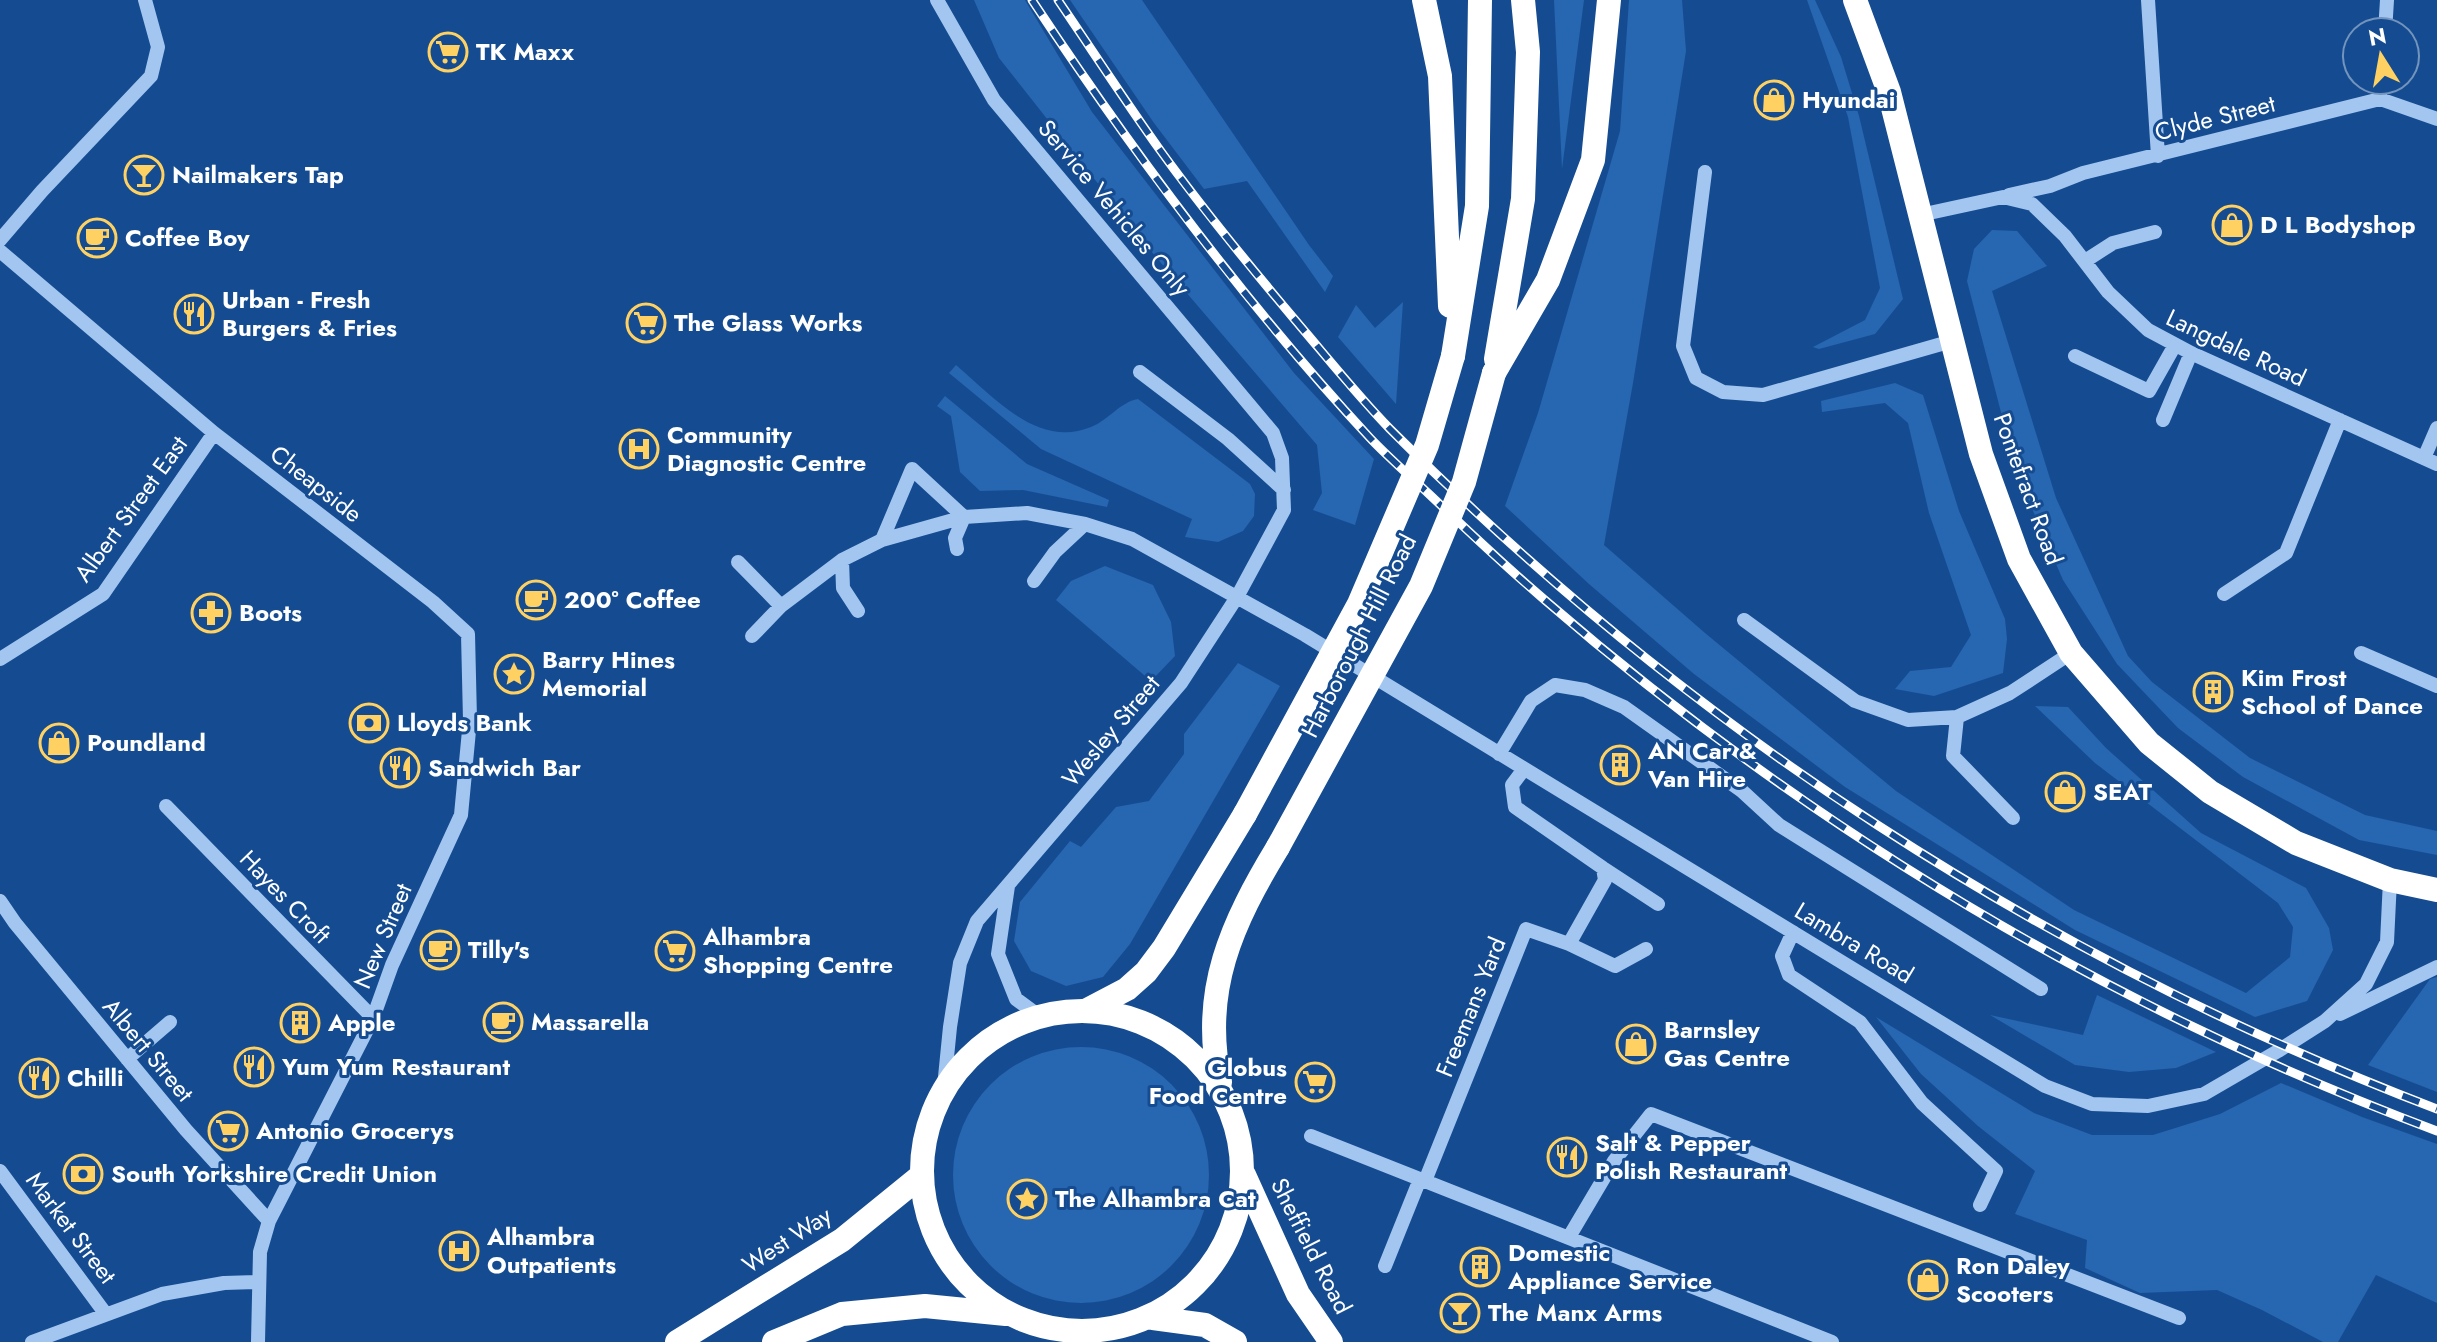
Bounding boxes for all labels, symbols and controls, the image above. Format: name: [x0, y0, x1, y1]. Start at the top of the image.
north arrow: [2341, 16, 2421, 96]
text: N: [2366, 19, 2389, 54]
supermarket icon: TK Maxx: [427, 31, 469, 73]
place label: TK Maxx: [476, 34, 574, 69]
shop icon: Hyundai: [1753, 79, 1795, 121]
place label: Hyundai: [1802, 82, 1895, 117]
street label: Clyde Street: [2151, 86, 2279, 149]
street label: Service Vehicles Only: [1030, 112, 1199, 304]
bar icon: Nailmakers Tap: [123, 154, 165, 196]
place label: Nailmakers Tap: [172, 157, 344, 192]
shop icon: D L Bodyshop: [2211, 204, 2253, 246]
place label: D L Bodyshop: [2260, 207, 2416, 242]
cafe icon: Coffee Boy: [76, 217, 118, 259]
place label: Coffee Boy: [125, 220, 250, 255]
place label: Urban - Fresh Burgers & Fries: [222, 282, 397, 345]
restaurant icon: Urban - Fresh Burgers & Fries: [173, 293, 215, 335]
street label: Langdale Road: [2161, 300, 2312, 395]
supermarket icon: The Glass Works: [625, 302, 667, 344]
place label: The Glass Works: [674, 305, 863, 340]
street label: Pontefract Road: [1985, 408, 2072, 570]
place label: Community Diagnostic Centre: [667, 417, 866, 480]
street label: Albert Street East: [66, 428, 196, 589]
hospital icon: Community Diagnostic Centre: [618, 428, 660, 470]
street label: Cheapside: [263, 436, 370, 531]
street label: Harborough Hill Road: [1292, 528, 1425, 744]
cafe icon: 200° Coffee: [515, 579, 557, 621]
place label: 200° Coffee: [564, 582, 701, 617]
pharmacy icon: Boots: [190, 592, 232, 634]
place label: Boots: [239, 595, 302, 630]
place label: Barry Hines Memorial: [542, 642, 675, 705]
place icon: Barry Hines Memorial: [493, 653, 535, 695]
place label: Kim Frost School of Dance: [2241, 660, 2423, 723]
street label: Wesley Street: [1053, 667, 1168, 794]
building icon: Kim Frost School of Dance: [2192, 671, 2234, 713]
bank icon: Lloyds Bank: [348, 702, 390, 744]
place label: Lloyds Bank: [397, 705, 532, 740]
shop icon: Poundland: [38, 722, 80, 764]
place label: Poundland: [87, 725, 206, 760]
place label: AN Car & Van Hire: [1647, 733, 1757, 796]
building icon: AN Car & Van Hire: [1599, 744, 1641, 786]
restaurant icon: Sandwich Bar: [379, 747, 421, 789]
place label: Sandwich Bar: [428, 750, 581, 785]
shop icon: SEAT: [2044, 771, 2086, 813]
place label: SEAT: [2093, 774, 2152, 809]
street label: Hayes Croft: [232, 842, 339, 951]
street label: New Street: [345, 877, 421, 994]
street label: Lambra Road: [1788, 893, 1920, 992]
place label: Alhambra Shopping Centre: [702, 919, 893, 982]
cafe icon: Tilly's: [419, 929, 461, 971]
supermarket icon: Alhambra Shopping Centre: [654, 930, 696, 972]
street label: Freemans Yard: [1427, 931, 1515, 1082]
place label: Tilly's: [468, 932, 530, 967]
street label: Albert Street: [95, 990, 202, 1109]
cafe icon: Massarella: [482, 1001, 524, 1043]
building icon: Apple: [279, 1002, 321, 1044]
place label: Massarella: [531, 1004, 649, 1039]
place label: Apple: [327, 1005, 396, 1040]
place label: Barnsley Gas Centre: [1664, 1012, 1790, 1075]
shop icon: Barnsley Gas Centre: [1615, 1023, 1657, 1065]
restaurant icon: Yum Yum Restaurant: [233, 1046, 275, 1088]
place label: Yum Yum Restaurant: [281, 1049, 510, 1084]
place label: Globus Food Centre: [1149, 1050, 1287, 1113]
restaurant icon: Chilli: [18, 1057, 60, 1099]
place label: Chilli: [67, 1060, 124, 1095]
supermarket icon: Globus Food Centre: [1294, 1061, 1336, 1103]
supermarket icon: Antonio Grocerys: [207, 1110, 249, 1152]
place label: Antonio Grocerys: [255, 1113, 454, 1148]
place label: Salt & Pepper Polish Restaurant: [1595, 1125, 1787, 1188]
restaurant icon: Salt & Pepper Polish Restaurant: [1546, 1136, 1588, 1178]
bank icon: South Yorkshire Credit Union: [62, 1153, 104, 1195]
place label: South Yorkshire Credit Union: [111, 1156, 437, 1191]
street label: Market Street: [18, 1164, 125, 1291]
street label: Sheffield Road: [1262, 1172, 1361, 1320]
place icon: The Alhambra Cat: [1006, 1178, 1048, 1220]
place label: The Alhambra Cat: [1055, 1181, 1256, 1216]
street label: West Way: [735, 1197, 839, 1282]
place label: Alhambra Outpatients: [486, 1219, 616, 1282]
hospital icon: Alhambra Outpatients: [438, 1230, 480, 1272]
place label: Domestic Appliance Service: [1507, 1235, 1712, 1298]
building icon: Domestic Appliance Service: [1459, 1246, 1501, 1288]
place label: Ron Daley Scooters: [1956, 1248, 2070, 1311]
shop icon: Ron Daley Scooters: [1907, 1259, 1949, 1301]
bar icon: The Manx Arms: [1439, 1292, 1481, 1334]
place label: The Manx Arms: [1488, 1295, 1662, 1330]

